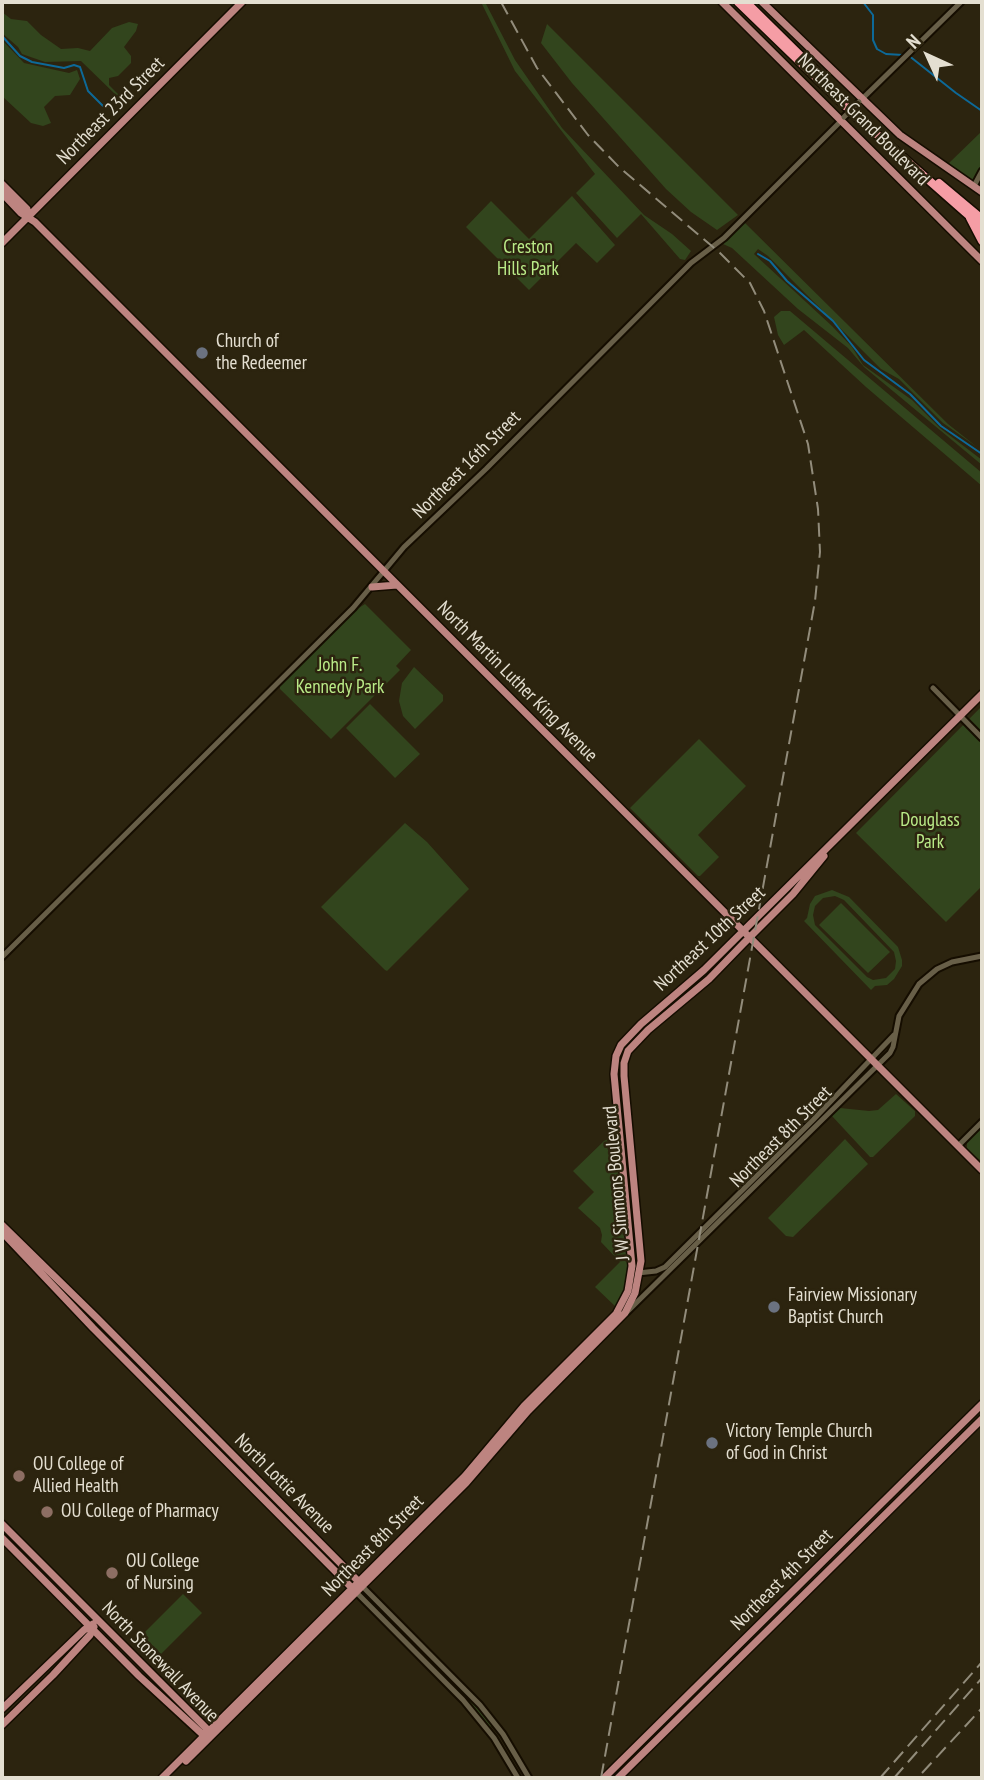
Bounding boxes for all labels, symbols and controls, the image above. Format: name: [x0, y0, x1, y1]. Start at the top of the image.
north arrow: [893, 21, 963, 91]
text: N: [901, 29, 925, 53]
street label: Northeast Grand Boulevard: [792, 49, 934, 191]
street label: Northeast 23rd Street: [52, 52, 170, 170]
park label: Creston Hills Park: [497, 237, 559, 281]
place label: Church of the Redeemer: [216, 331, 307, 375]
marker: Church of the Redeemer: [194, 345, 210, 361]
street label: Northeast 16th Street: [408, 406, 526, 524]
street label: North Martin Luther King Avenue: [432, 597, 602, 767]
park label: John F. Kennedy Park: [296, 655, 384, 699]
park label: Douglass Park: [900, 810, 960, 854]
street label: Northeast 10th Street: [650, 882, 770, 996]
street label: Northeast 8th Street: [725, 1081, 837, 1193]
street label: J W Simmons Boulevard: [599, 1105, 635, 1261]
place label: Fairview Missionary Baptist Church: [788, 1285, 917, 1329]
marker: Fairview Missionary Baptist Church: [766, 1299, 782, 1315]
place label: Victory Temple Church of God in Christ: [726, 1421, 872, 1465]
street label: North Lottie Avenue: [229, 1429, 339, 1539]
marker: Victory Temple Church of God in Christ: [704, 1435, 720, 1451]
place label: OU College of Allied Health: [33, 1454, 123, 1498]
marker: OU College of Allied Health: [11, 1468, 27, 1484]
street label: Northeast 8th Street: [317, 1490, 429, 1602]
place label: OU College of Pharmacy: [61, 1501, 219, 1523]
marker: OU College of Pharmacy: [39, 1504, 55, 1520]
street label: Northeast 4th Street: [726, 1524, 838, 1636]
place label: OU College of Nursing: [126, 1551, 199, 1595]
marker: OU College of Nursing: [104, 1565, 120, 1581]
street label: North Stonewall Avenue: [97, 1597, 223, 1727]

